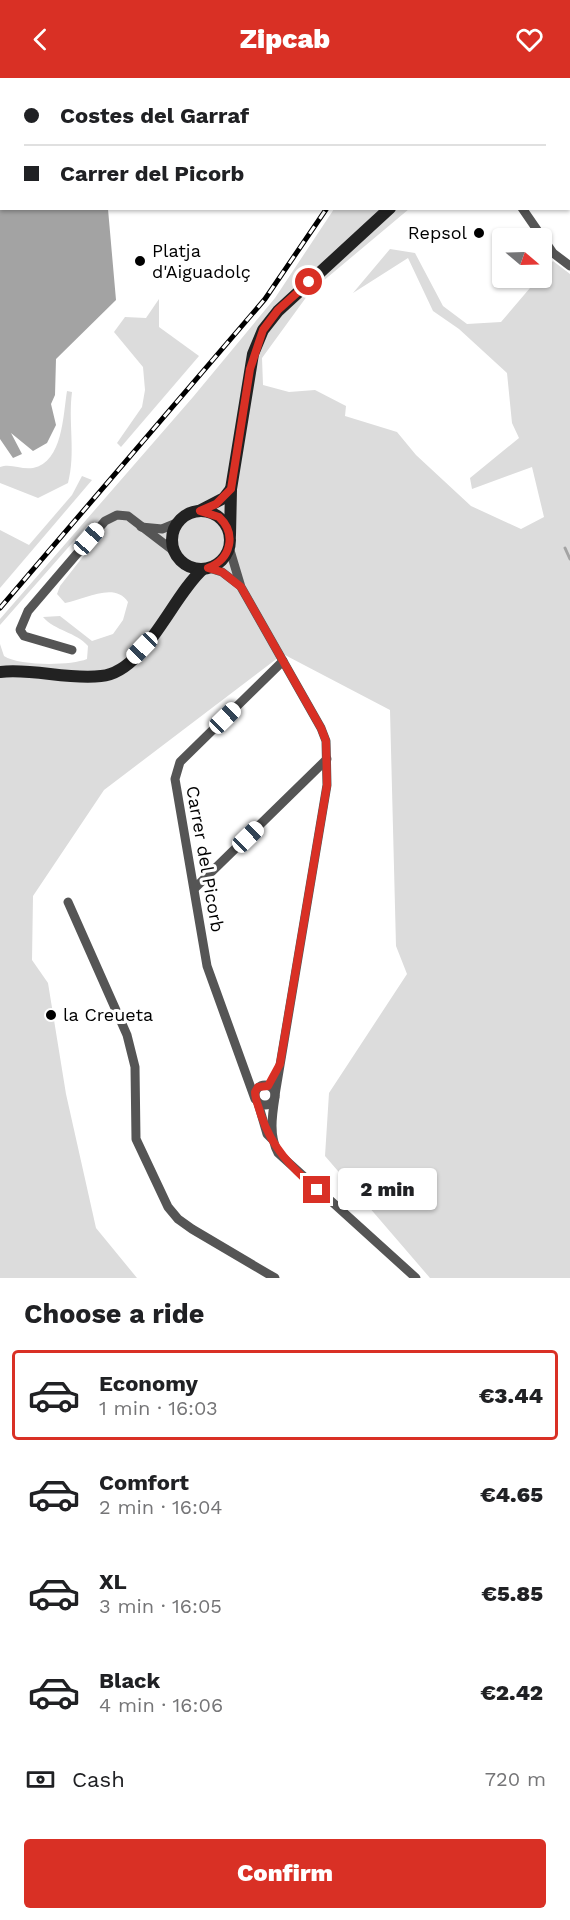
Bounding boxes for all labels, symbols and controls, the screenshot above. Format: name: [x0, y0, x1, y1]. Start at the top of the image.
icon: back: [24, 23, 57, 56]
text: Zipcab: [240, 23, 330, 55]
icon: heart: [513, 23, 546, 56]
text: Costes del Garraf: [60, 103, 249, 128]
text: Carrer del Picorb: [60, 161, 244, 186]
place label: Repsol: [408, 222, 467, 243]
marker: Repsol: [472, 226, 486, 240]
north arrow: [492, 228, 552, 288]
map controls: [492, 228, 552, 288]
place label: Platja d'Aiguadolç: [152, 240, 251, 282]
marker: Platja d'Aiguadolç: [133, 254, 147, 268]
route start: [295, 268, 322, 295]
car: [70, 520, 108, 558]
car: [123, 629, 161, 667]
car: [206, 699, 244, 737]
street label: Carrer del Picorb: [182, 784, 229, 934]
car: [229, 818, 267, 856]
place label: la Creueta: [63, 1004, 153, 1025]
marker: la Creueta: [44, 1008, 58, 1022]
callout: 2 min: [338, 1169, 437, 1211]
route end: [303, 1176, 330, 1203]
text: 2 min: [360, 1177, 415, 1201]
text: Choose a ride: [24, 1298, 204, 1330]
icon: car: [27, 1368, 81, 1422]
text: Economy: [99, 1371, 198, 1396]
text: €3.44: [479, 1383, 543, 1408]
text: 1 min · 16:03: [99, 1396, 218, 1420]
icon: car: [27, 1467, 81, 1521]
text: Comfort: [99, 1470, 189, 1495]
text: €4.65: [480, 1482, 543, 1507]
text: 2 min · 16:04: [99, 1495, 223, 1519]
icon: car: [27, 1566, 81, 1620]
text: XL: [99, 1569, 127, 1594]
text: €5.85: [481, 1581, 543, 1606]
text: 3 min · 16:05: [99, 1594, 222, 1618]
icon: car: [27, 1665, 81, 1719]
text: Black: [99, 1668, 160, 1693]
text: €2.42: [480, 1680, 543, 1705]
text: 4 min · 16:06: [99, 1693, 223, 1717]
icon: cash: [24, 1763, 57, 1796]
text: Cash: [72, 1767, 125, 1792]
text: 720 m: [485, 1767, 546, 1791]
button: Confirm: [24, 1839, 546, 1908]

